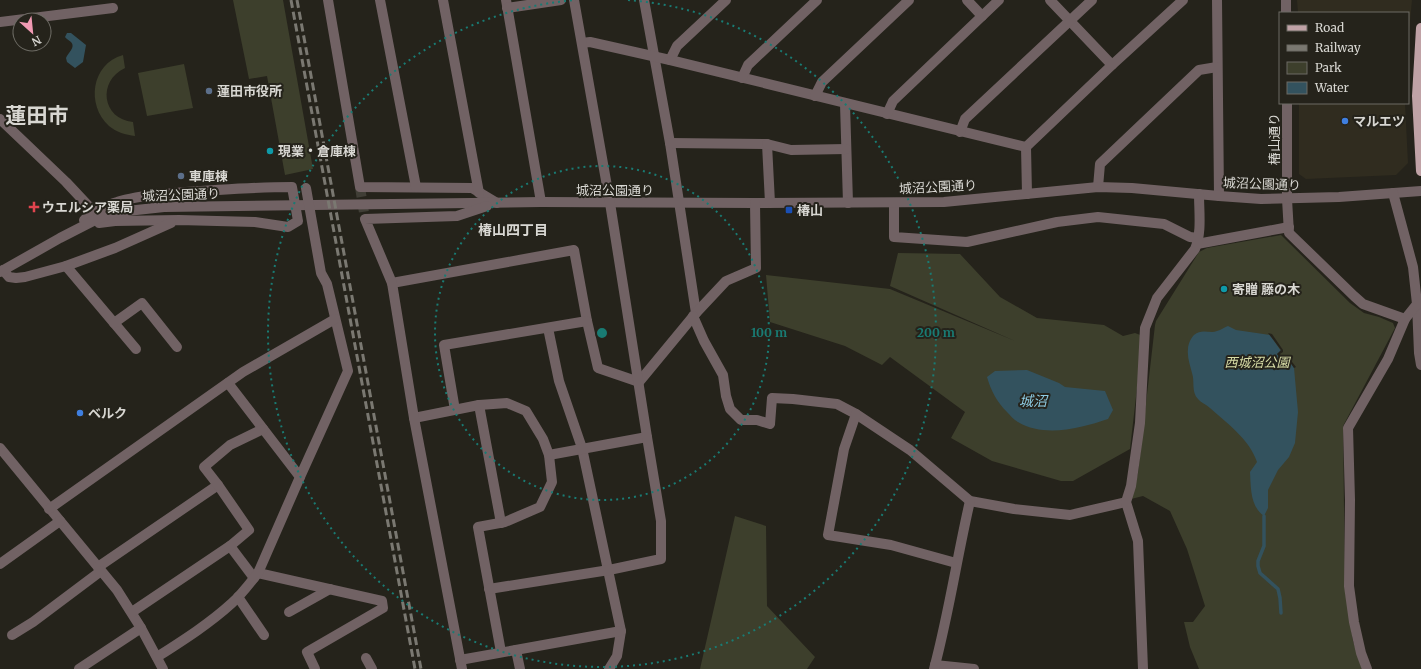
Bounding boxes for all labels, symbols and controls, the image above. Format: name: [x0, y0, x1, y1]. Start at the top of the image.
north arrow: [12, 12, 52, 52]
legend: [1279, 12, 1409, 104]
text: Road: [1315, 20, 1344, 35]
text: N: [29, 33, 44, 49]
text: Railway: [1315, 40, 1361, 55]
text: Park: [1315, 60, 1342, 75]
text: Water: [1314, 80, 1350, 95]
place label: 蓮田市役所: [217, 83, 282, 100]
marker: 蓮田市役所: [204, 86, 214, 96]
district label: 蓮田市: [6, 102, 69, 129]
street label: 椿山通り: [1266, 113, 1283, 165]
place label: マルエツ: [1353, 113, 1405, 130]
marker: マルエツ: [1340, 116, 1350, 126]
place label: 現業・倉庫棟: [278, 143, 356, 160]
marker: 現業・倉庫棟: [265, 146, 275, 156]
place label: 車庫棟: [189, 168, 228, 185]
marker: 車庫棟: [176, 171, 186, 181]
street label: 城沼公園通り: [1223, 174, 1301, 194]
street label: 城沼公園通り: [899, 176, 977, 198]
street label: 城沼公園通り: [576, 182, 654, 199]
street label: 城沼公園通り: [142, 185, 220, 205]
place label: ウエルシア薬局: [42, 199, 133, 216]
marker: ウエルシア薬局: [29, 202, 39, 212]
place label: 椿山: [797, 202, 823, 219]
marker: 椿山: [784, 205, 794, 215]
district label: 椿山四丁目: [478, 221, 548, 239]
place label: 寄贈 藤の木: [1232, 281, 1301, 298]
marker: 寄贈 藤の木: [1219, 284, 1229, 294]
text: 100 m: [751, 325, 787, 340]
text: 200 m: [917, 325, 955, 340]
centre of rings: [595, 326, 609, 340]
park label: 西城沼公園: [1224, 354, 1291, 371]
water label: 城沼: [1019, 392, 1049, 410]
place label: ベルク: [88, 405, 127, 422]
marker: ベルク: [75, 408, 85, 418]

